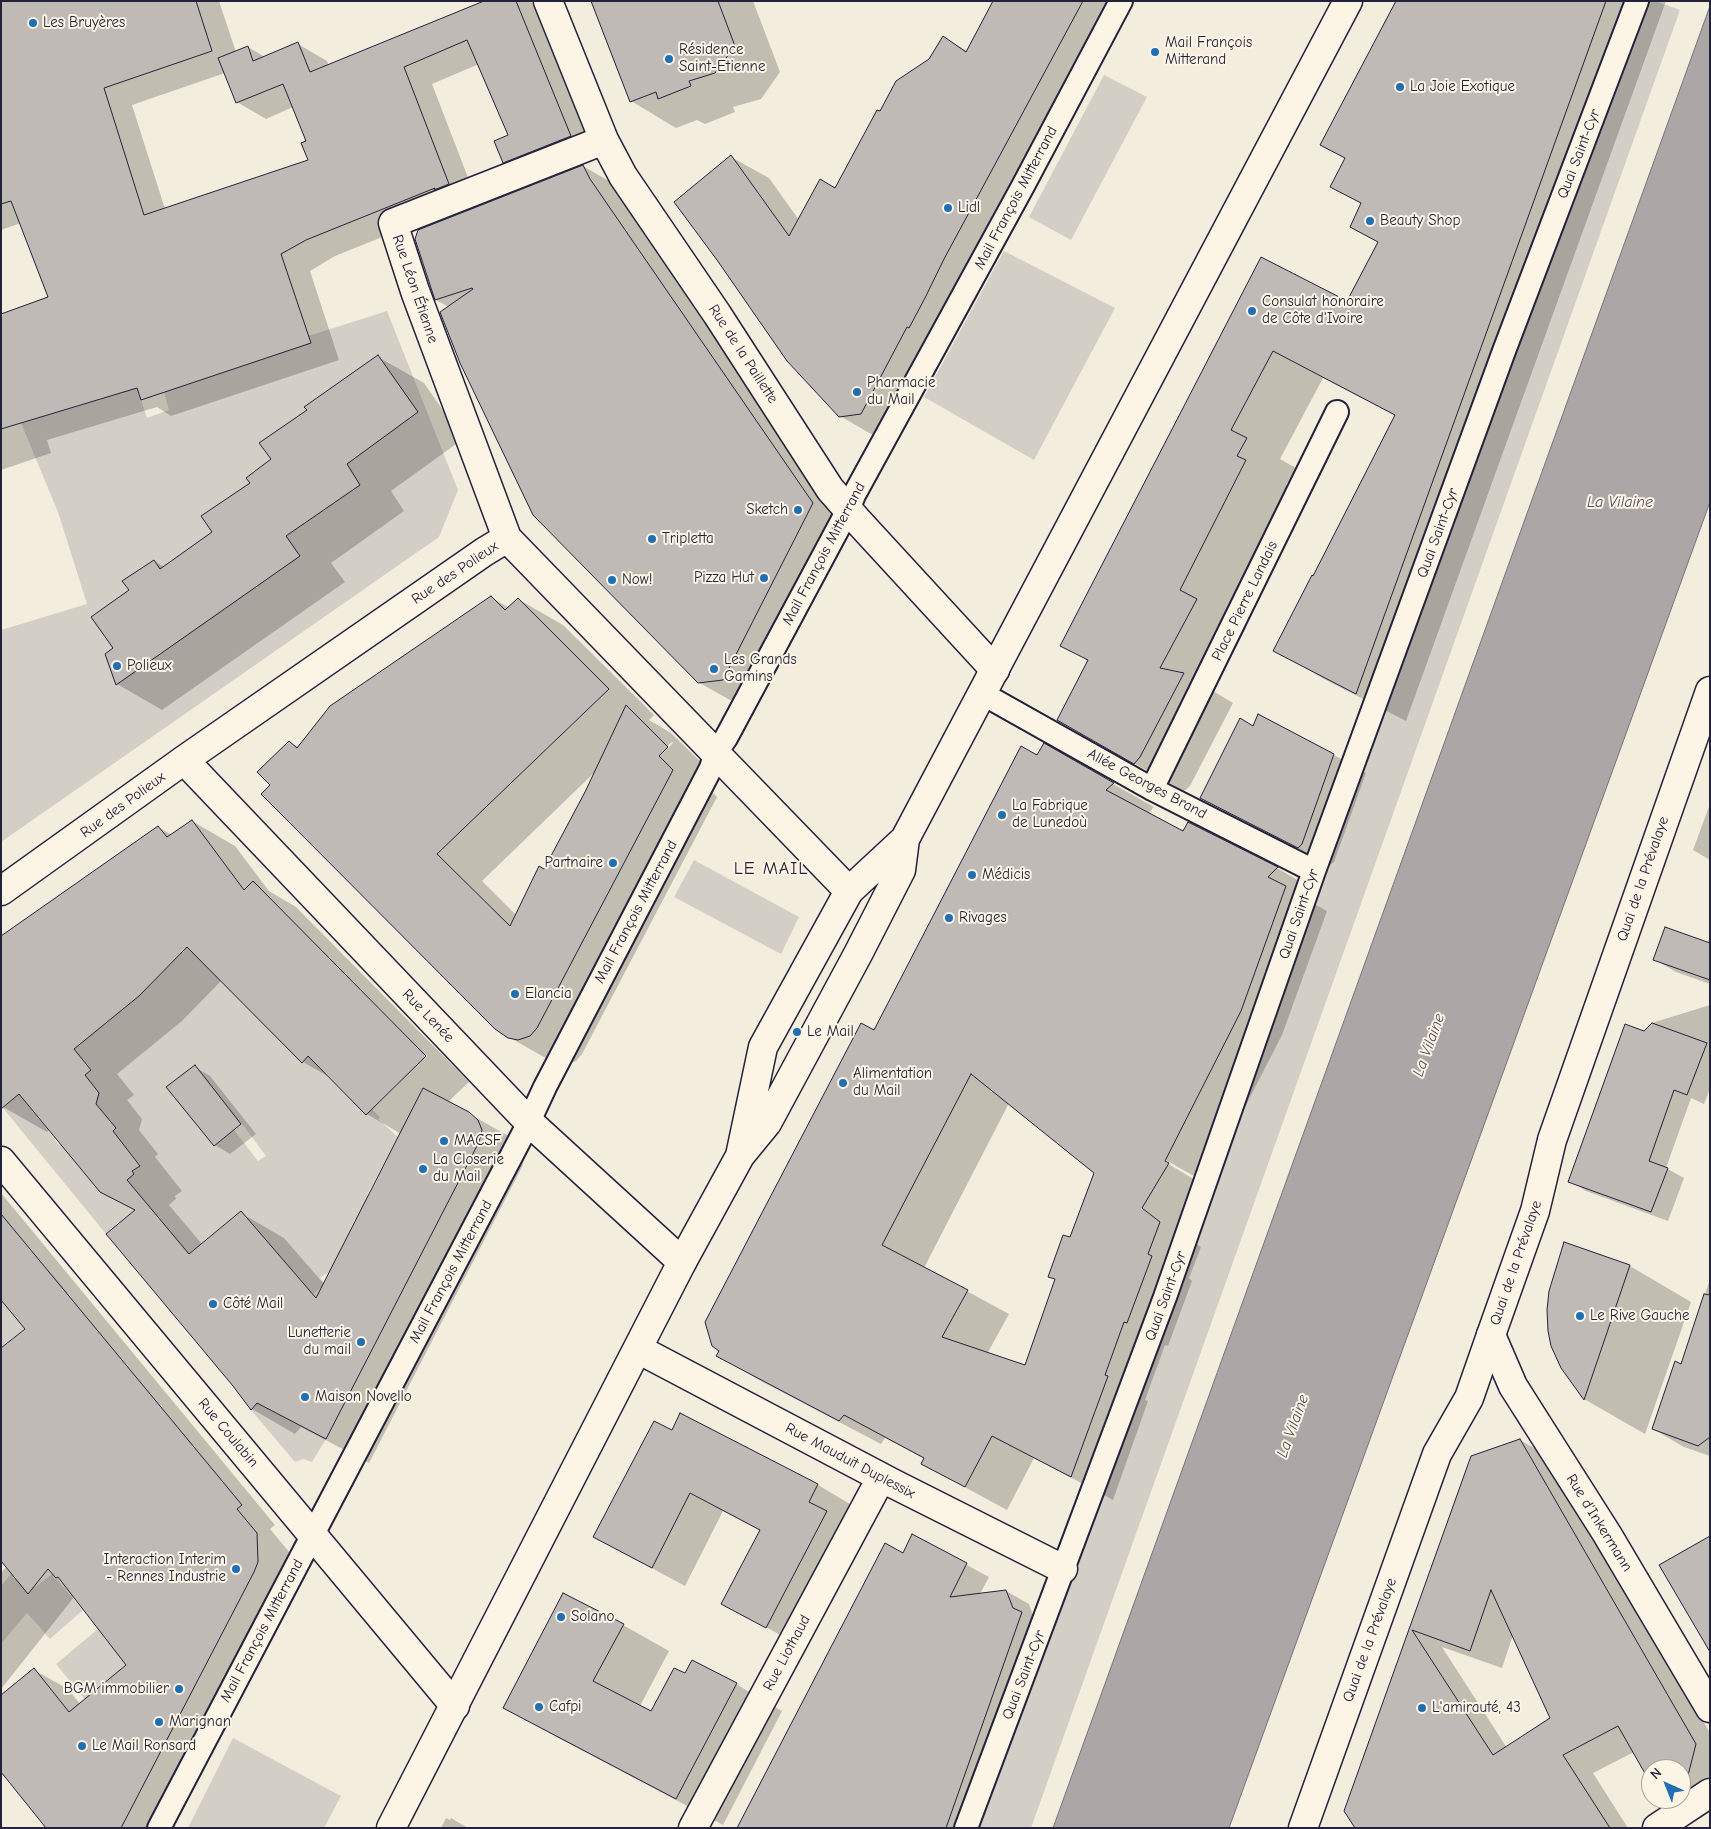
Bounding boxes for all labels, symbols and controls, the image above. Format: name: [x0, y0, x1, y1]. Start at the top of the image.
place label: Les Bruyères: [43, 14, 125, 32]
marker: Les Bruyères: [27, 17, 39, 29]
place label: Mail François Mitterand: [1165, 34, 1252, 69]
place label: Résidence Saint-Etienne: [679, 41, 765, 76]
marker: Mail François Mitterand: [1149, 46, 1161, 58]
marker: Résidence Saint-Etienne: [663, 53, 675, 65]
place label: La Joie Exotique: [1410, 78, 1515, 96]
marker: La Joie Exotique: [1394, 81, 1406, 93]
street label: Quai Saint-Cyr: [1554, 107, 1604, 201]
street label: Mail François Mitterrand: [971, 123, 1061, 273]
place label: Lidl: [958, 199, 980, 217]
marker: Lidl: [942, 202, 954, 214]
place label: Beauty Shop: [1380, 212, 1460, 230]
marker: Beauty Shop: [1364, 215, 1376, 227]
street label: Rue Léon Étienne: [388, 232, 442, 346]
place label: Consulat honoraire de Côte d'Ivoire: [1262, 293, 1384, 328]
street label: Rue de la Paillette: [704, 301, 782, 407]
marker: Consulat honoraire de Côte d'Ivoire: [1246, 305, 1258, 317]
place label: Pharmacie du Mail: [867, 374, 935, 409]
marker: Pharmacie du Mail: [851, 386, 863, 398]
street label: Mail François Mitterrand: [779, 479, 869, 629]
street label: Quai Saint-Cyr: [1413, 486, 1463, 580]
water label: La Vilaine: [1587, 492, 1653, 512]
place label: Sketch: [746, 501, 788, 519]
marker: Sketch: [792, 504, 804, 516]
place label: Tripletta: [662, 530, 714, 548]
marker: Tripletta: [646, 533, 658, 545]
street label: Rue des Polieux: [408, 537, 502, 609]
street label: Place Pierre Landais: [1208, 538, 1282, 664]
place label: Pizza Hut: [694, 569, 754, 587]
place label: Now!: [622, 571, 652, 589]
marker: Pizza Hut: [758, 572, 770, 584]
marker: Now!: [606, 574, 618, 586]
place label: Les Grands Gamins: [724, 651, 797, 686]
place label: Polieux: [127, 657, 172, 675]
marker: Polieux: [111, 660, 123, 672]
marker: Les Grands Gamins: [708, 663, 720, 675]
street label: Allée Georges Brand: [1084, 745, 1210, 823]
street label: Rue des Polieux: [77, 768, 169, 842]
place label: La Fabrique de Lunedoù: [1012, 797, 1088, 832]
marker: La Fabrique de Lunedoù: [996, 809, 1008, 821]
street label: Quai de la Prévalaye: [1613, 814, 1673, 944]
street label: Mail François Mitterrand: [591, 837, 681, 987]
place label: Partnaire: [545, 854, 603, 872]
marker: Partnaire: [607, 857, 619, 869]
district label: LE MAIL: [733, 858, 809, 880]
place label: Médicis: [982, 866, 1030, 884]
street label: Quai Saint-Cyr: [1275, 866, 1323, 962]
marker: Médicis: [966, 869, 978, 881]
place label: Rivages: [959, 909, 1007, 927]
marker: Rivages: [943, 912, 955, 924]
place label: Elancia: [525, 985, 572, 1003]
street label: Rue Lenée: [398, 986, 458, 1046]
marker: Elancia: [509, 988, 521, 1000]
water label: La Vilaine: [1409, 1011, 1449, 1079]
place label: Le Mail: [807, 1023, 854, 1041]
marker: Le Mail: [791, 1026, 803, 1038]
place label: Alimentation du Mail: [853, 1065, 932, 1100]
marker: Alimentation du Mail: [837, 1077, 849, 1089]
place label: MACSF: [454, 1132, 501, 1150]
marker: MACSF: [438, 1135, 450, 1147]
place label: La Closerie du Mail: [433, 1151, 504, 1186]
marker: La Closerie du Mail: [417, 1163, 429, 1175]
street label: Mail François Mitterrand: [406, 1197, 496, 1347]
street label: Quai de la Prévalaye: [1486, 1198, 1546, 1328]
street label: Quai Saint-Cyr: [1141, 1249, 1191, 1343]
place label: Côté Mail: [223, 1295, 283, 1313]
marker: Côté Mail: [207, 1298, 219, 1310]
place label: Le Rive Gauche: [1590, 1307, 1690, 1325]
marker: Le Rive Gauche: [1574, 1310, 1586, 1322]
place label: Lunetterie du mail: [288, 1324, 351, 1359]
marker: Lunetterie du mail: [355, 1336, 367, 1348]
place label: Maison Novello: [315, 1388, 412, 1406]
marker: Maison Novello: [299, 1391, 311, 1403]
water label: La Vilaine: [1273, 1392, 1313, 1460]
street label: Rue Coulabin: [194, 1395, 262, 1471]
street label: Rue Mauduit Duplessix: [782, 1419, 918, 1503]
street label: Rue d'Inkermann: [1562, 1471, 1636, 1575]
place label: Interaction Interim - Rennes Industrie: [104, 1551, 226, 1586]
street label: Mail François Mitterrand: [217, 1556, 307, 1706]
marker: Interaction Interim - Rennes Industrie: [230, 1563, 242, 1575]
street label: Quai de la Prévalaye: [1339, 1575, 1401, 1705]
place label: Solano: [571, 1608, 614, 1626]
marker: Solano: [555, 1611, 567, 1623]
street label: Rue Liothaud: [759, 1612, 815, 1694]
street label: Quai Saint-Cyr: [999, 1628, 1049, 1722]
place label: BGM immobilier: [64, 1680, 169, 1698]
marker: BGM immobilier: [173, 1683, 185, 1695]
place label: Cafpi: [549, 1698, 582, 1716]
place label: L'amirauté, 43: [1432, 1699, 1521, 1717]
marker: Cafpi: [533, 1701, 545, 1713]
marker: L'amirauté, 43: [1416, 1702, 1428, 1714]
place label: Marignan: [169, 1713, 231, 1731]
marker: Marignan: [153, 1716, 165, 1728]
place label: Le Mail Ronsard: [92, 1737, 196, 1755]
marker: Le Mail Ronsard: [76, 1740, 88, 1752]
north arrow: [1641, 1759, 1691, 1809]
text: N: [1647, 1764, 1665, 1783]

